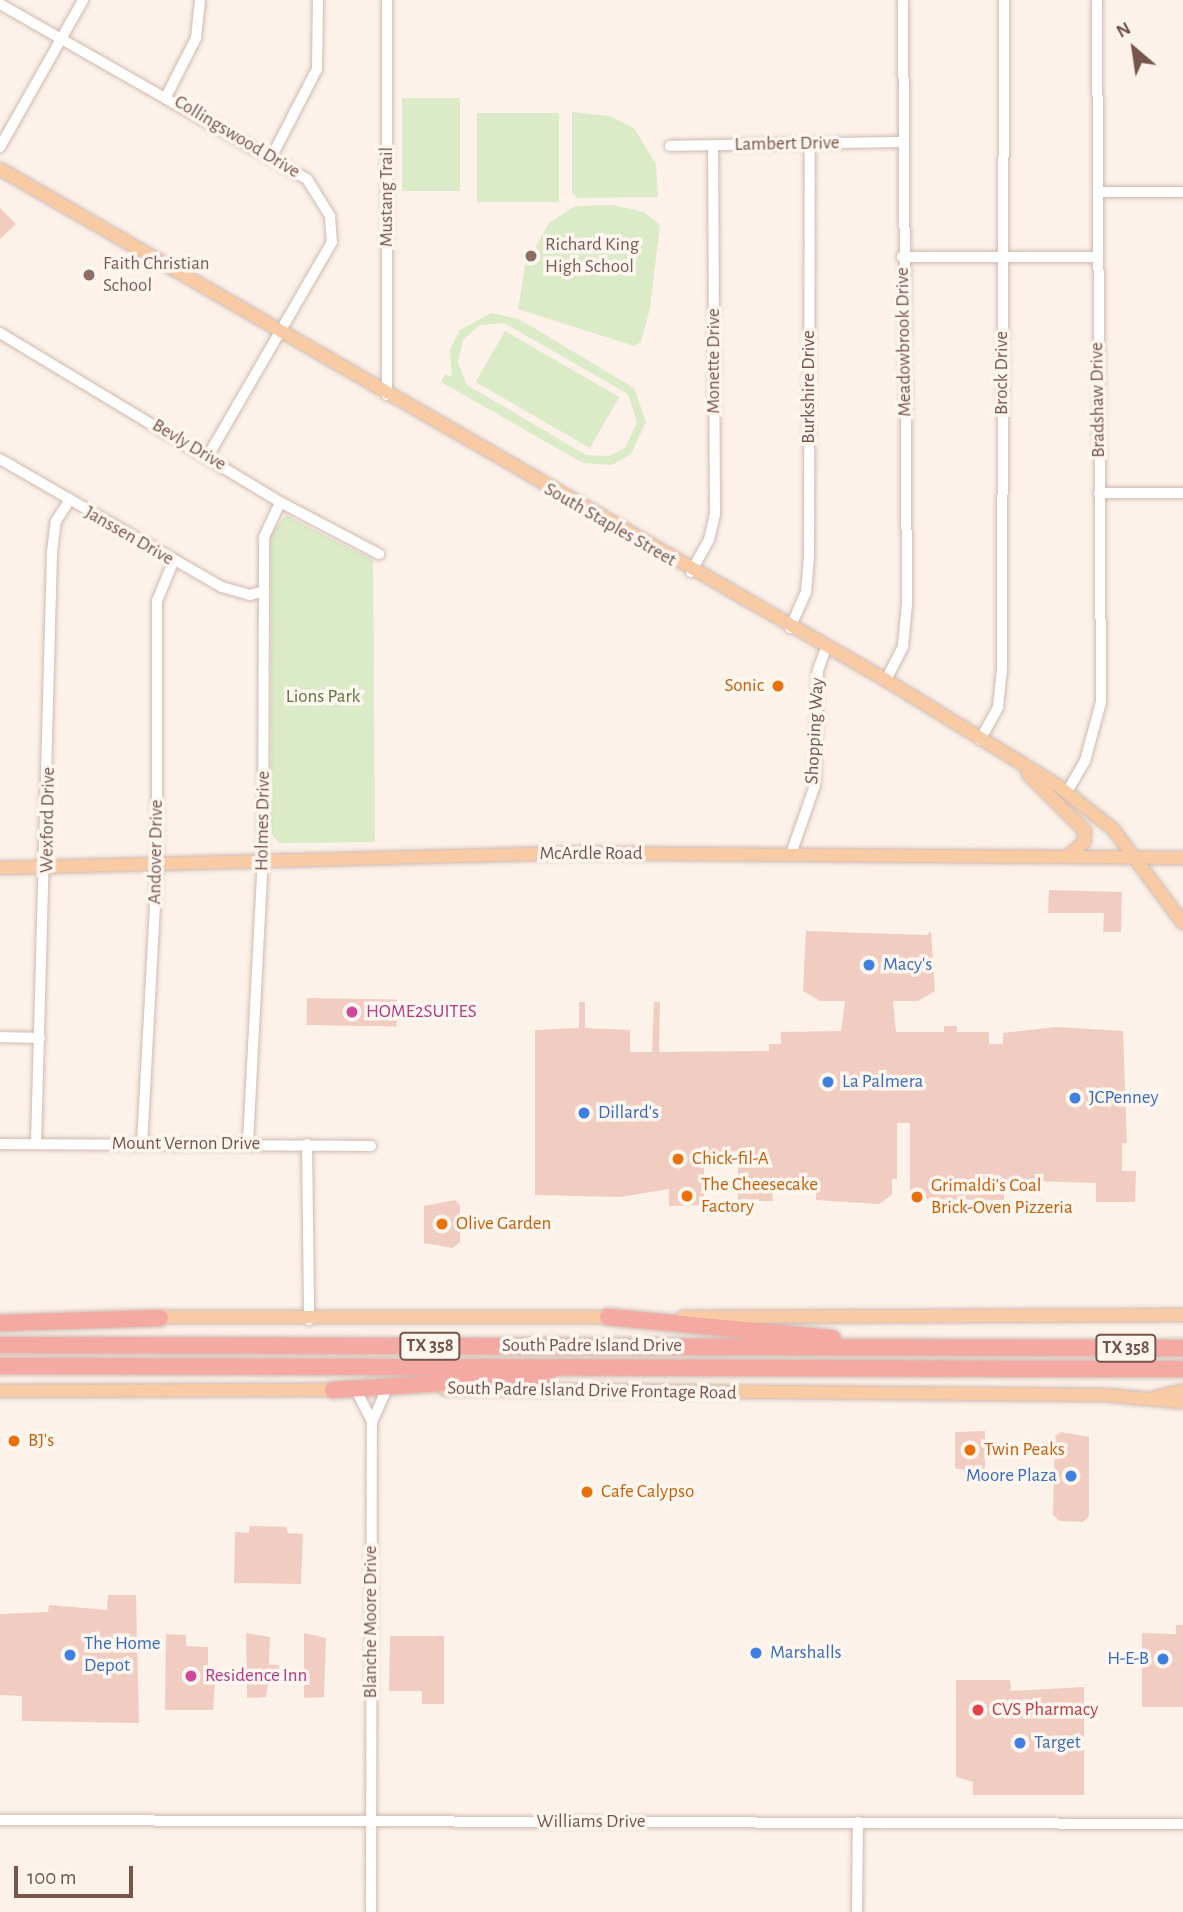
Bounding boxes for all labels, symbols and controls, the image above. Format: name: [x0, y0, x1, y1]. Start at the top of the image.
north arrow: [1099, 14, 1169, 84]
text: N: [1113, 19, 1134, 42]
street label: Collingswood Drive: [170, 91, 304, 183]
street label: Lambert Drive: [734, 132, 840, 156]
street label: Mustang Trail: [376, 147, 398, 247]
place label: Richard King High School: [545, 234, 639, 278]
marker: Richard King High School: [523, 248, 539, 264]
place label: Faith Christian School: [103, 253, 210, 297]
marker: Faith Christian School: [81, 267, 97, 283]
street label: Meadowbrook Drive: [891, 267, 917, 417]
street label: Monette Drive: [703, 308, 725, 414]
street label: Burkshire Drive: [798, 330, 820, 444]
street label: Brock Drive: [991, 331, 1013, 415]
street label: Bradshaw Drive: [1086, 342, 1110, 458]
street label: Bevly Drive: [148, 414, 230, 476]
street label: South Staples Street: [540, 478, 680, 572]
street label: Janssen Drive: [80, 501, 178, 571]
place label: Sonic: [725, 675, 764, 697]
street label: Shopping Way: [801, 677, 829, 785]
marker: Sonic: [770, 678, 786, 694]
park label: Lions Park: [286, 686, 360, 708]
street label: Wexford Drive: [36, 767, 60, 873]
street label: Holmes Drive: [251, 771, 275, 871]
street label: Andover Drive: [144, 799, 168, 905]
street label: McArdle Road: [539, 843, 643, 865]
place label: Macy's: [883, 954, 932, 976]
marker: Macy's: [861, 957, 877, 973]
place label: HOME2SUITES: [366, 1001, 477, 1023]
marker: HOME2SUITES: [344, 1004, 360, 1020]
place label: La Palmera: [842, 1071, 923, 1093]
marker: La Palmera: [820, 1074, 836, 1090]
place label: JCPenney: [1089, 1087, 1159, 1109]
marker: JCPenney: [1067, 1090, 1083, 1106]
place label: Dillard's: [598, 1102, 659, 1124]
marker: Dillard's: [576, 1105, 592, 1121]
street label: Mount Vernon Drive: [112, 1133, 260, 1155]
place label: Chick-fil-A: [692, 1148, 769, 1170]
marker: Chick-fil-A: [670, 1151, 686, 1167]
place label: The Cheesecake Factory: [701, 1174, 818, 1218]
place label: Grimaldi's Coal Brick-Oven Pizzeria: [931, 1175, 1073, 1219]
marker: The Cheesecake Factory: [679, 1188, 695, 1204]
marker: Grimaldi's Coal Brick-Oven Pizzeria: [909, 1189, 925, 1205]
place label: Olive Garden: [456, 1213, 551, 1235]
marker: Olive Garden: [434, 1216, 450, 1232]
road number: TX 358: [398, 1331, 462, 1360]
road number: TX 358: [1094, 1334, 1158, 1363]
street label: South Padre Island Drive: [502, 1335, 682, 1357]
street label: South Padre Island Drive Frontage Road: [447, 1377, 737, 1405]
place label: BJ's: [28, 1430, 54, 1452]
marker: BJ's: [6, 1433, 22, 1449]
place label: Twin Peaks: [984, 1439, 1065, 1461]
marker: Twin Peaks: [962, 1442, 978, 1458]
place label: Moore Plaza: [966, 1465, 1057, 1487]
marker: Moore Plaza: [1063, 1468, 1079, 1484]
place label: Cafe Calypso: [601, 1481, 694, 1503]
marker: Cafe Calypso: [579, 1484, 595, 1500]
street label: Blanche Moore Drive: [360, 1546, 382, 1698]
place label: The Home Depot: [84, 1633, 161, 1677]
place label: Marshalls: [770, 1642, 842, 1664]
marker: Marshalls: [748, 1645, 764, 1661]
marker: The Home Depot: [62, 1647, 78, 1663]
place label: H-E-B: [1107, 1648, 1149, 1670]
marker: H-E-B: [1155, 1651, 1171, 1667]
place label: Residence Inn: [205, 1665, 307, 1687]
marker: Residence Inn: [183, 1668, 199, 1684]
place label: CVS Pharmacy: [992, 1699, 1098, 1721]
marker: CVS Pharmacy: [970, 1702, 986, 1718]
place label: Target: [1034, 1732, 1081, 1754]
marker: Target: [1012, 1735, 1028, 1751]
street label: Williams Drive: [536, 1811, 646, 1833]
scale bar: [18, 1853, 136, 1897]
text: 100 m: [27, 1867, 77, 1888]

